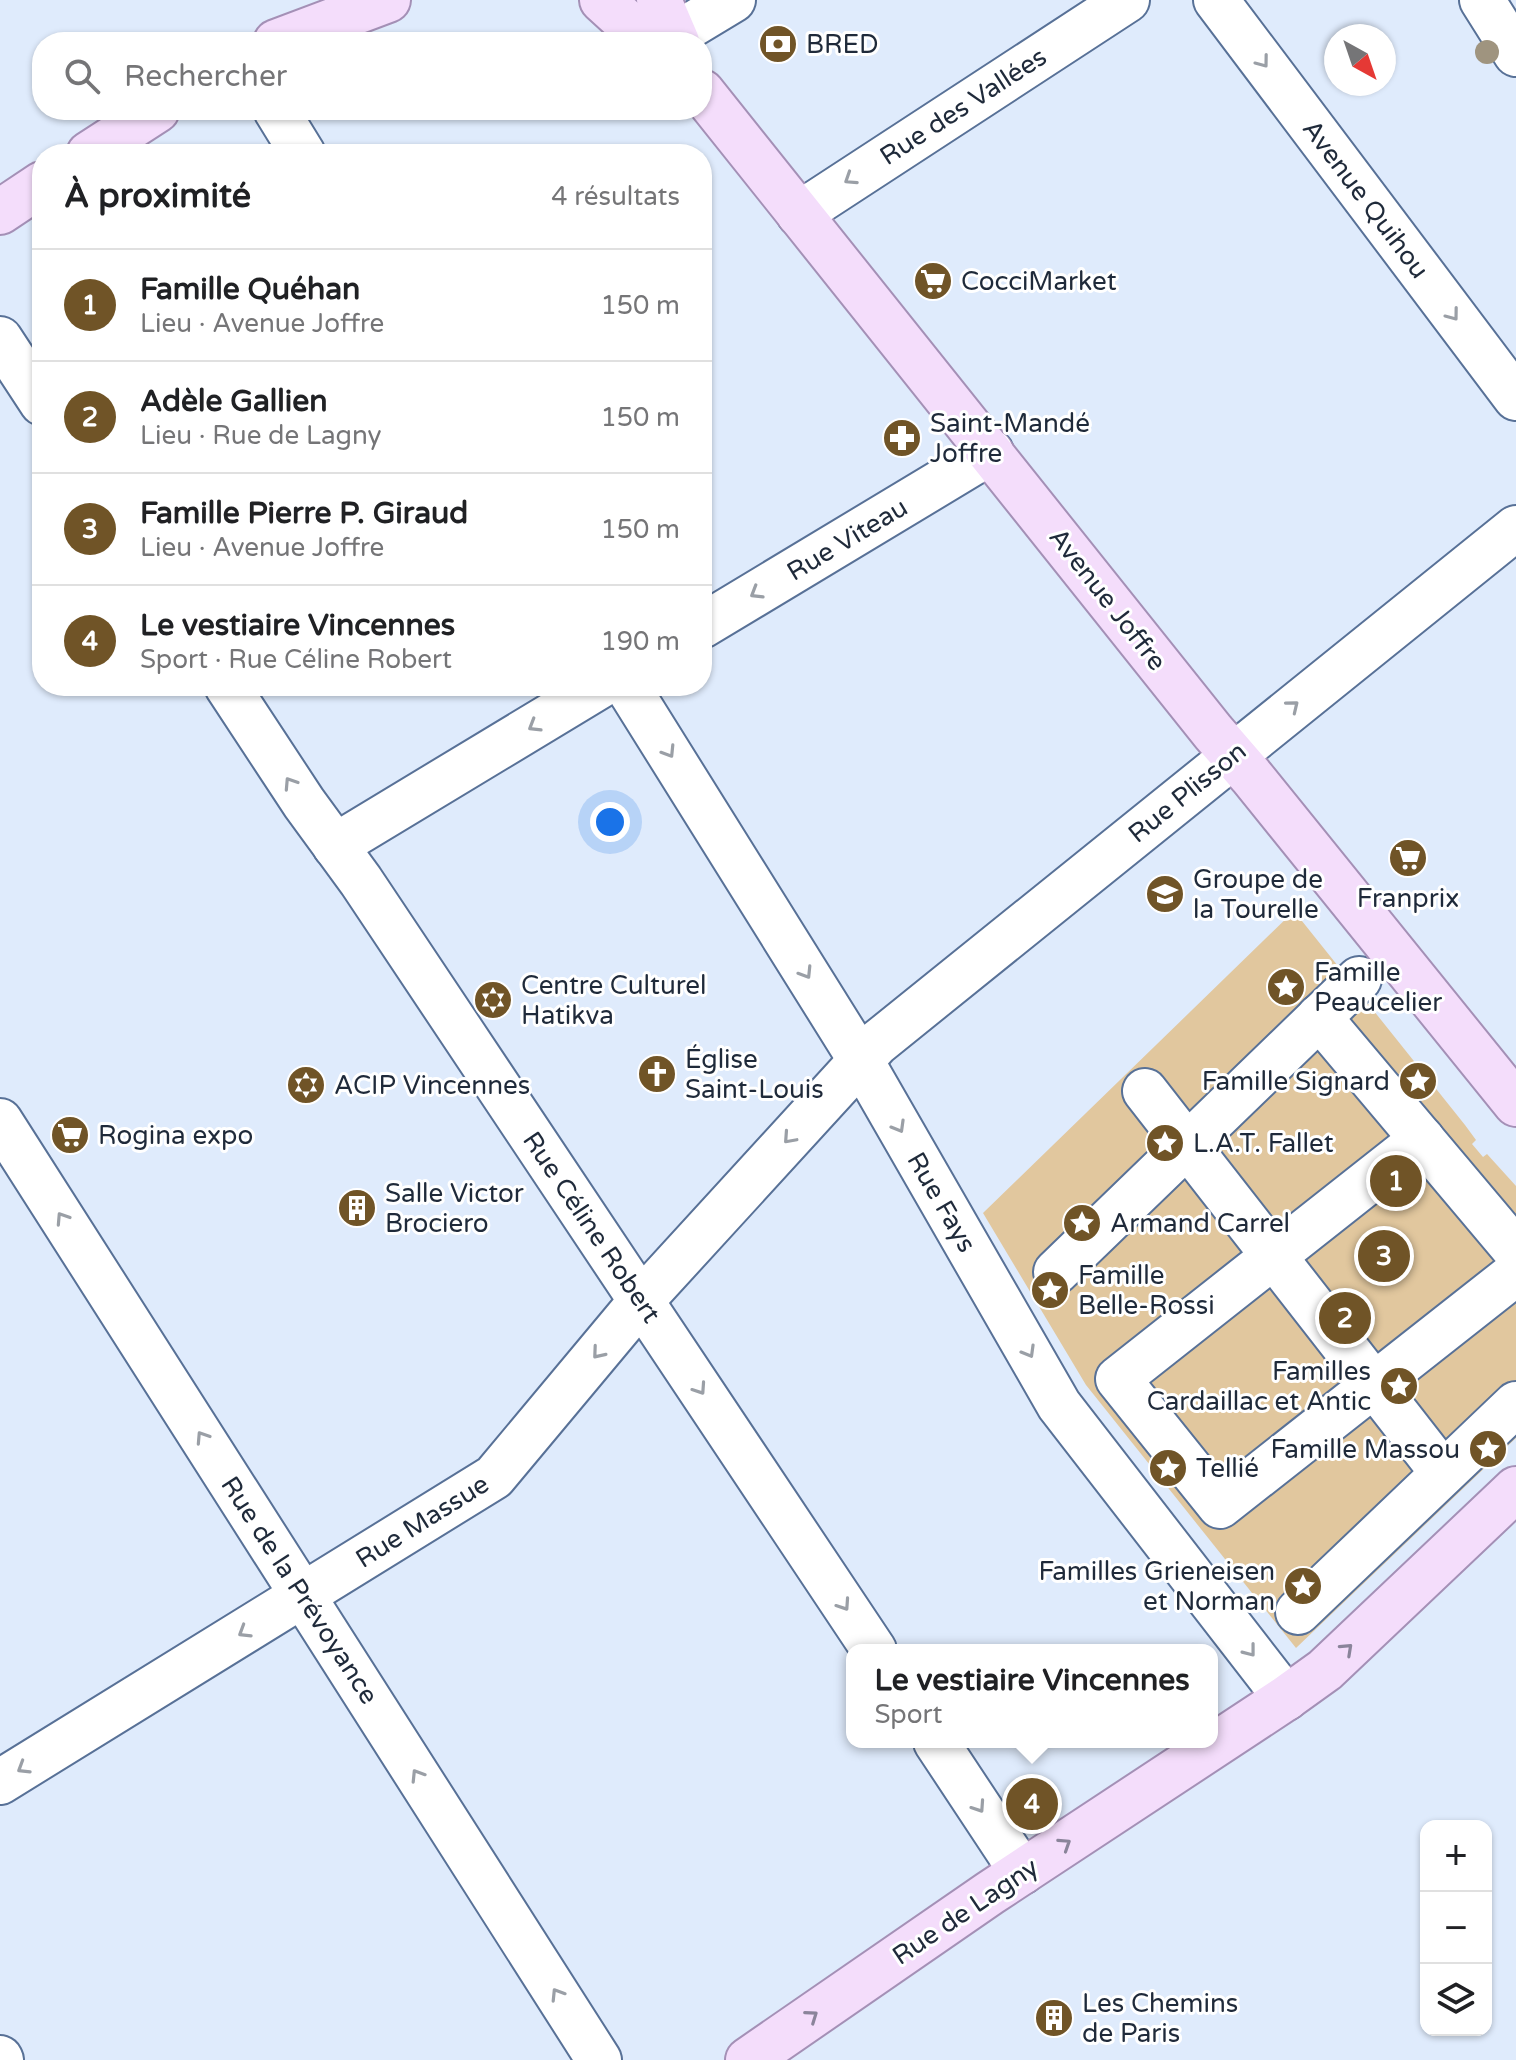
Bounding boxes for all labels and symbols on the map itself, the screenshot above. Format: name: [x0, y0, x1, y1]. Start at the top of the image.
bank icon: BRED: [757, 23, 799, 65]
north arrow: [1324, 24, 1396, 96]
place label: BRED: [806, 29, 879, 60]
street label: Rue des Vallées: [874, 41, 1052, 172]
one-way arrow: [1254, 53, 1268, 68]
street label: Avenue Quihou: [1296, 114, 1435, 285]
one-way arrow: [844, 169, 859, 184]
supermarket icon: CocciMarket: [912, 260, 954, 302]
place label: CocciMarket: [961, 266, 1117, 297]
one-way arrow: [1444, 306, 1458, 321]
place label: Saint-Mandé Joffre: [930, 408, 1090, 469]
pharmacy icon: Saint-Mandé Joffre: [881, 417, 923, 459]
street label: Rue Viteau: [781, 491, 913, 587]
street label: Avenue Joffre: [1042, 522, 1173, 677]
one-way arrow: [750, 584, 765, 599]
one-way arrow: [1284, 701, 1299, 716]
one-way arrow: [528, 717, 543, 732]
street label: Rue Plisson: [1122, 735, 1253, 849]
one-way arrow: [659, 743, 674, 758]
one-way arrow: [285, 777, 300, 791]
your location: [590, 802, 630, 842]
supermarket icon: Franprix: [1387, 837, 1429, 879]
place label: Groupe de la Tourelle: [1193, 864, 1323, 925]
school or university icon: Groupe de la Tourelle: [1144, 873, 1186, 915]
place label: Franprix: [1357, 883, 1459, 914]
place label: Famille Peaucelier: [1314, 957, 1442, 1018]
one-way arrow: [797, 964, 812, 979]
place icon: Famille Peaucelier: [1265, 966, 1307, 1008]
place label: Centre Culturel Hatikva: [521, 970, 706, 1031]
synagogue icon: Centre Culturel Hatikva: [472, 979, 514, 1021]
place label: Église Saint-Louis: [685, 1044, 824, 1105]
church icon: Église Saint-Louis: [636, 1053, 678, 1095]
place icon: Famille Signard: [1397, 1060, 1439, 1102]
synagogue icon: ACIP Vincennes: [285, 1064, 327, 1106]
place label: Famille Signard: [1202, 1066, 1390, 1097]
place label: ACIP Vincennes: [334, 1070, 530, 1101]
supermarket icon: Rogina expo: [49, 1114, 91, 1156]
one-way arrow: [889, 1118, 905, 1133]
place label: Rogina expo: [98, 1120, 253, 1151]
place icon: L.A.T. Fallet: [1144, 1122, 1186, 1164]
street label: Rue Céline Robert: [516, 1126, 667, 1329]
one-way arrow: [785, 1128, 799, 1143]
place label: L.A.T. Fallet: [1193, 1128, 1334, 1159]
street label: Rue Fays: [901, 1147, 983, 1258]
pin: 1: [1370, 1151, 1422, 1211]
place label: Salle Victor Brociero: [385, 1178, 524, 1239]
building icon: Salle Victor Brociero: [336, 1187, 378, 1229]
place icon: Armand Carrel: [1061, 1202, 1103, 1244]
place label: Armand Carrel: [1110, 1208, 1290, 1239]
one-way arrow: [57, 1213, 72, 1227]
pin: 3: [1358, 1226, 1410, 1286]
place label: Famille Belle-Rossi: [1078, 1260, 1215, 1321]
place icon: Famille Belle-Rossi: [1029, 1269, 1071, 1311]
pin: 2: [1319, 1288, 1371, 1348]
one-way arrow: [593, 1343, 608, 1358]
one-way arrow: [1019, 1343, 1035, 1358]
place label: Familles Cardaillac et Antic: [1147, 1356, 1371, 1417]
place icon: Familles Cardaillac et Antic: [1378, 1365, 1420, 1407]
one-way arrow: [690, 1380, 705, 1395]
place icon: Famille Massou: [1467, 1428, 1509, 1470]
one-way arrow: [197, 1432, 212, 1446]
place label: Famille Massou: [1270, 1434, 1460, 1465]
place icon: Tellié: [1147, 1447, 1189, 1489]
place label: Tellié: [1196, 1453, 1259, 1484]
street label: Rue Massue: [350, 1468, 495, 1575]
street label: Rue de la Prévoyance: [214, 1471, 385, 1710]
place label: Familles Grieneisen et Norman: [1038, 1556, 1275, 1617]
place icon: Familles Grieneisen et Norman: [1282, 1565, 1324, 1607]
one-way arrow: [835, 1597, 850, 1611]
one-way arrow: [238, 1622, 253, 1637]
one-way arrow: [1240, 1642, 1254, 1657]
one-way arrow: [1338, 1644, 1352, 1658]
one-way arrow: [17, 1759, 31, 1774]
one-way arrow: [412, 1769, 427, 1784]
pin: 4: [1006, 1774, 1058, 1834]
one-way arrow: [969, 1798, 984, 1813]
one-way arrow: [1056, 1838, 1071, 1853]
street label: Rue de Lagny: [886, 1851, 1044, 1972]
one-way arrow: [551, 1988, 566, 2003]
place label: Les Chemins de Paris: [1082, 1988, 1238, 2049]
building icon: Les Chemins de Paris: [1033, 1997, 1075, 2039]
one-way arrow: [803, 2011, 817, 2026]

